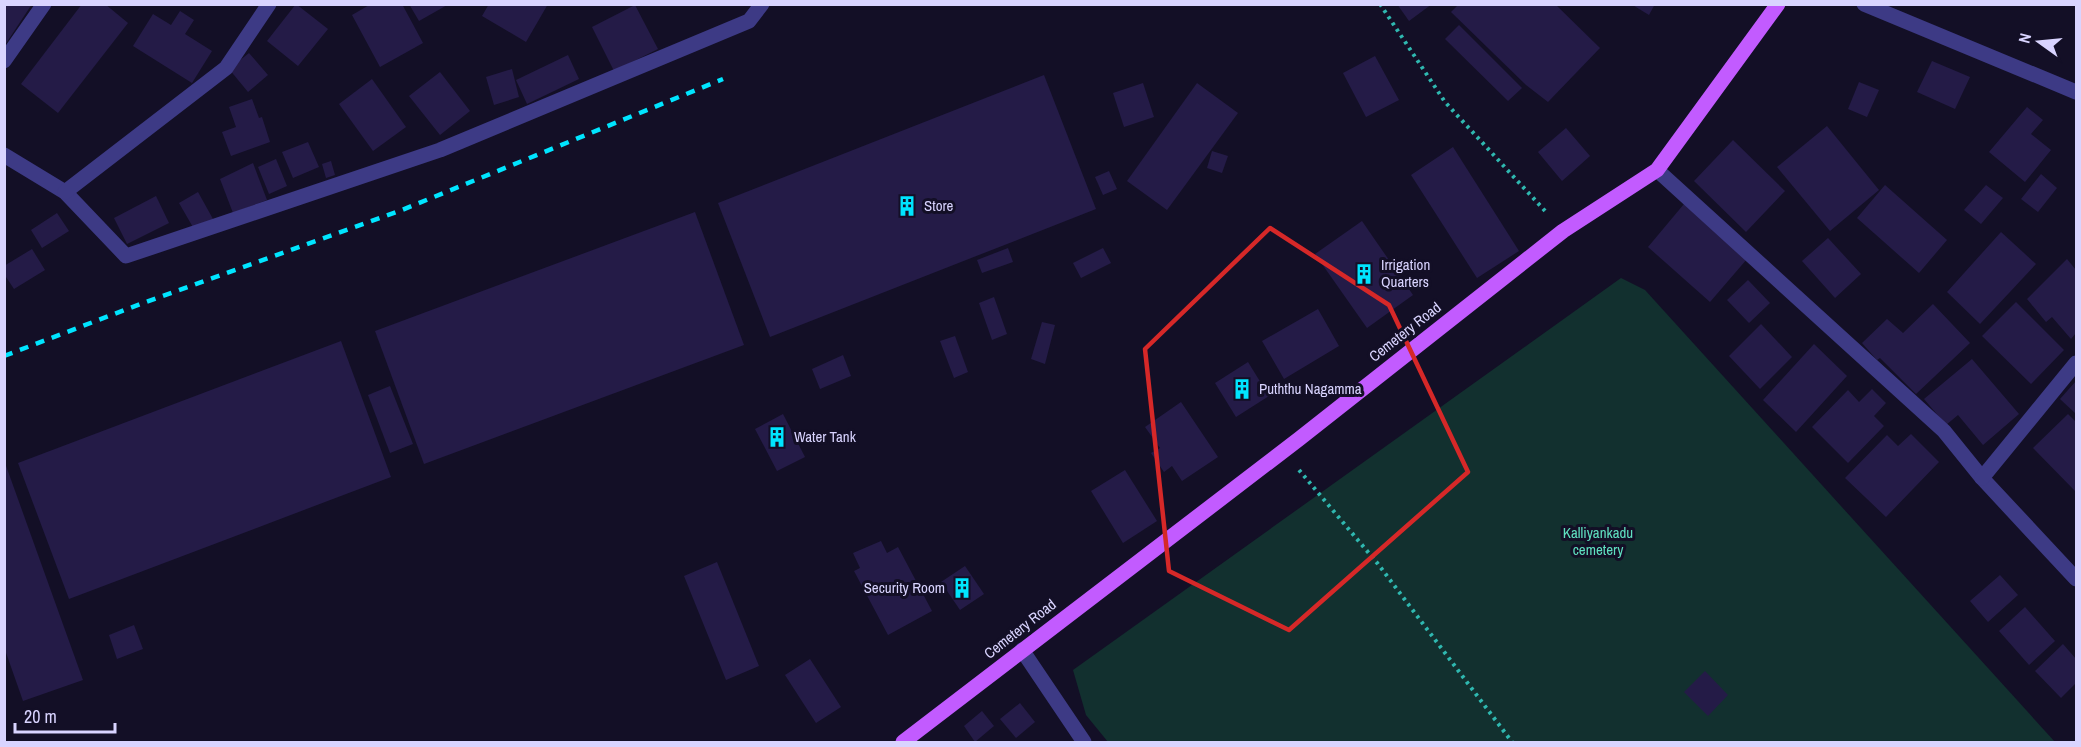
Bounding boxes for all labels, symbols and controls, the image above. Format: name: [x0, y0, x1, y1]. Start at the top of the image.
north arrow: [2009, 12, 2069, 72]
text: N: [2013, 31, 2036, 46]
building icon: Store: [895, 194, 919, 218]
place label: Store: [924, 195, 954, 216]
place label: Irrigation Quarters: [1381, 254, 1430, 292]
building icon: Irrigation Quarters: [1352, 262, 1376, 286]
street label: Cemetery Road: [1364, 297, 1445, 366]
building icon: Puththu Nagamma: [1230, 377, 1254, 401]
place label: Puththu Nagamma: [1259, 378, 1362, 399]
building icon: Water Tank: [765, 425, 789, 449]
place label: Water Tank: [794, 426, 857, 447]
park label: Kalliyankadu cemetery: [1563, 522, 1633, 560]
building icon: Security Room: [950, 576, 974, 600]
place label: Security Room: [864, 577, 945, 598]
street label: Cemetery Road: [979, 594, 1060, 663]
scale bar: [15, 696, 116, 734]
text: 20 m: [24, 704, 57, 729]

